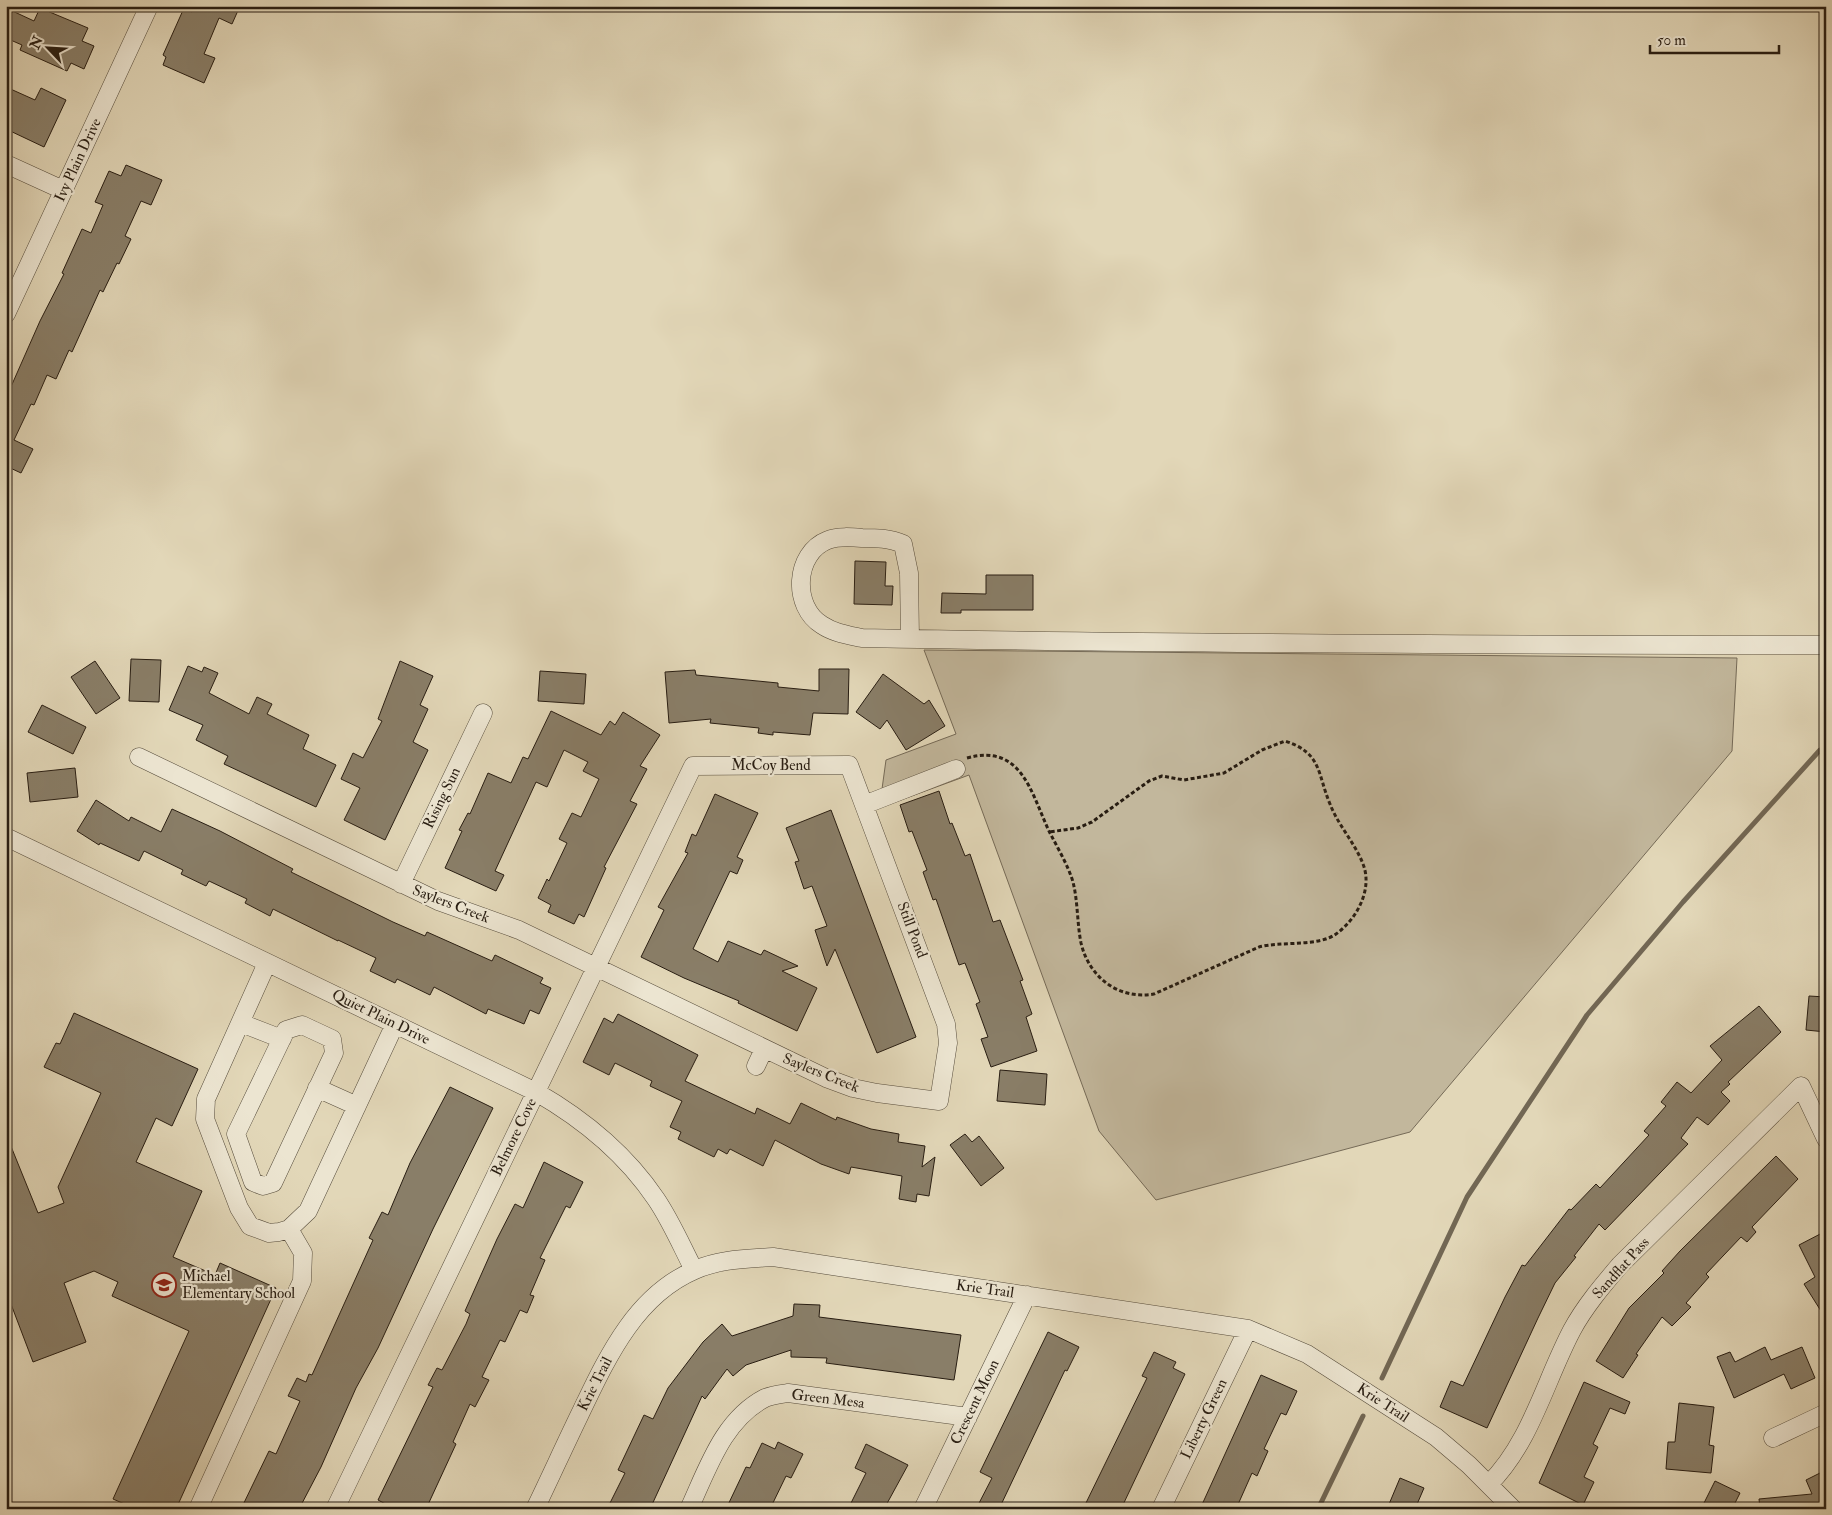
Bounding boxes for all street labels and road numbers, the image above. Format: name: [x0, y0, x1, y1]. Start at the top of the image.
street label: Ivy Plain Drive: [50, 115, 106, 205]
street label: McCoy Bend: [731, 756, 811, 775]
street label: Rising Sun: [419, 764, 465, 832]
street label: Saylers Creek: [410, 881, 492, 927]
street label: Still Pond: [893, 899, 932, 961]
street label: Quiet Plain Drive: [329, 985, 433, 1049]
street label: Saylers Creek: [780, 1049, 862, 1097]
street label: Belmore Cove: [487, 1095, 541, 1179]
street label: Sandflat Pass: [1588, 1233, 1654, 1303]
street label: Krie Trail: [955, 1276, 1015, 1303]
street label: Krie Trail: [573, 1353, 617, 1414]
street label: Crescent Moon: [946, 1356, 1004, 1448]
street label: Liberty Green: [1176, 1375, 1232, 1462]
street label: Krie Trail: [1353, 1379, 1413, 1427]
street label: Green Mesa: [790, 1385, 866, 1413]

